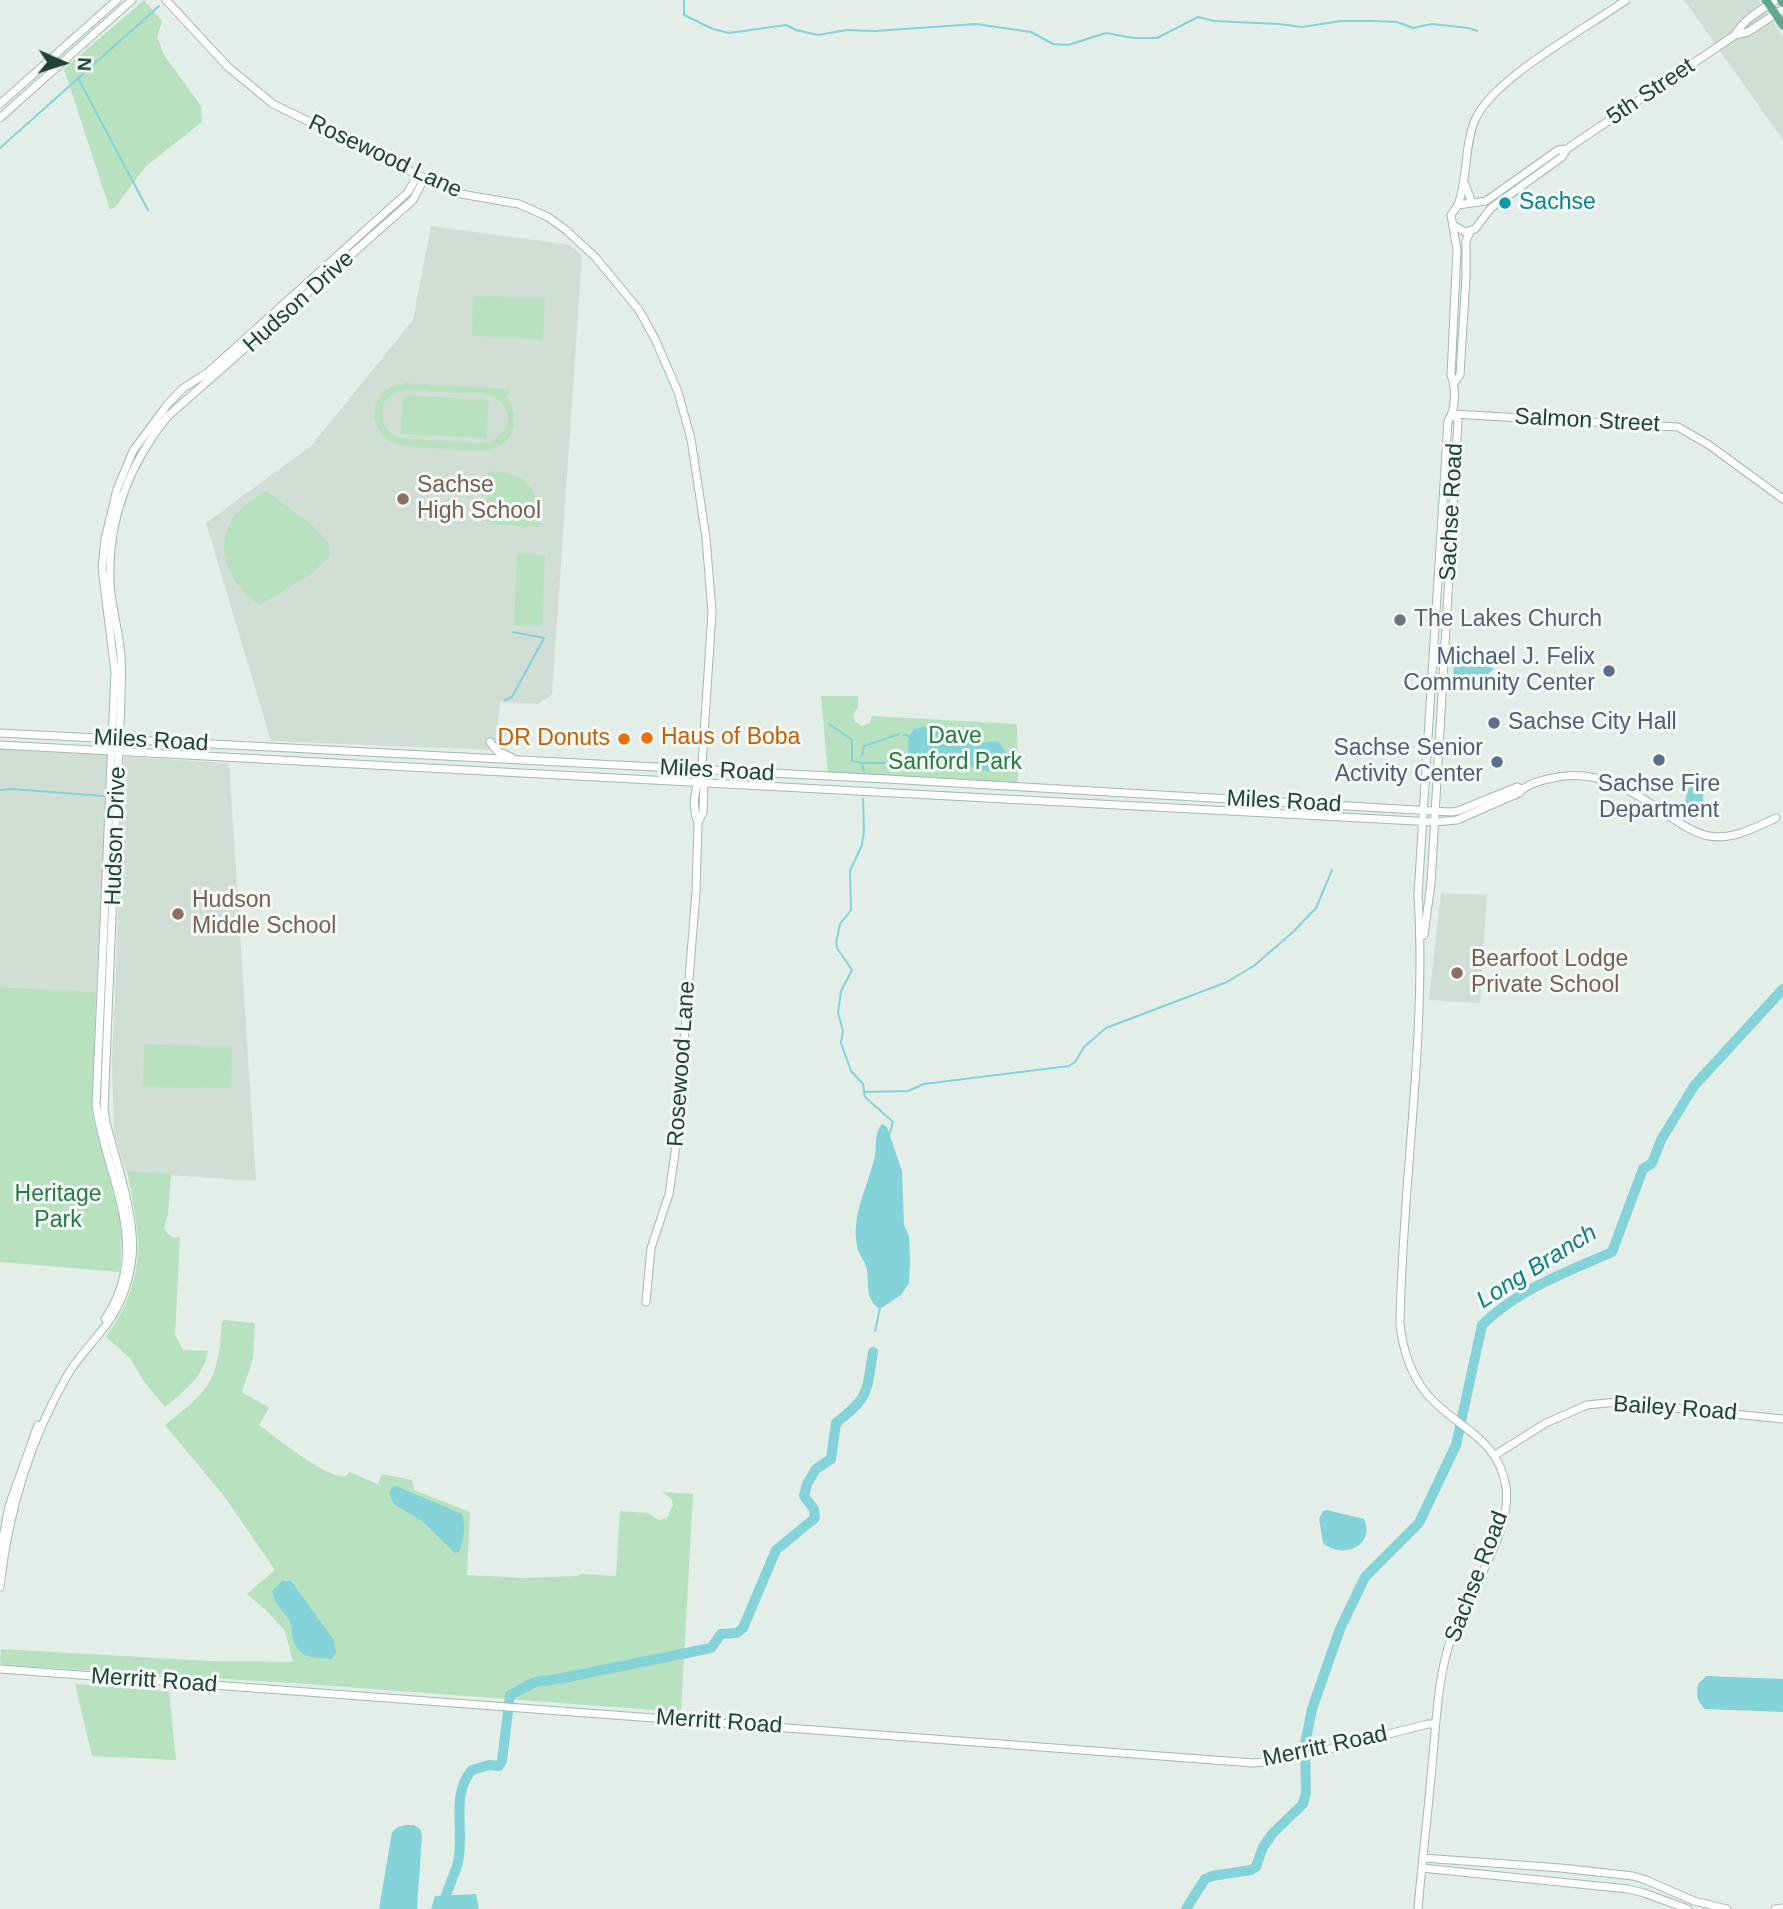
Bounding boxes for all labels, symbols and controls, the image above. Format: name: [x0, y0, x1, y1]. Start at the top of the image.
north arrow: [28, 28, 98, 98]
street label: 5th Street: [1602, 53, 1700, 131]
text: N: [74, 57, 95, 72]
street label: Rosewood Lane: [304, 109, 466, 205]
place label: Sachse: [1519, 189, 1596, 217]
marker: Sachse: [1497, 195, 1513, 211]
street label: Hudson Drive: [238, 245, 360, 359]
street label: Salmon Street: [1514, 403, 1660, 439]
street label: Sachse Road: [1435, 442, 1469, 582]
place label: Sachse High School: [417, 472, 541, 526]
marker: Sachse High School: [395, 491, 411, 507]
place label: The Lakes Church: [1414, 606, 1602, 634]
marker: The Lakes Church: [1392, 612, 1408, 628]
place label: Michael J. Felix Community Center: [1403, 644, 1595, 698]
marker: Michael J. Felix Community Center: [1601, 663, 1617, 679]
place label: Sachse City Hall: [1508, 709, 1677, 737]
marker: Sachse City Hall: [1486, 715, 1502, 731]
park label: Dave Sanford Park: [888, 723, 1022, 777]
street label: Miles Road: [93, 724, 209, 758]
place label: Haus of Boba: [661, 724, 800, 752]
place label: DR Donuts: [498, 725, 610, 753]
marker: Haus of Boba: [639, 730, 655, 746]
marker: DR Donuts: [616, 731, 632, 747]
place label: Sachse Senior Activity Center: [1333, 735, 1483, 789]
marker: Sachse Fire Department: [1651, 752, 1667, 768]
street label: Miles Road: [659, 754, 775, 788]
marker: Sachse Senior Activity Center: [1489, 754, 1505, 770]
street label: Hudson Drive: [100, 766, 132, 906]
place label: Sachse Fire Department: [1598, 771, 1720, 825]
street label: Miles Road: [1226, 785, 1342, 819]
place label: Hudson Middle School: [192, 887, 336, 941]
marker: Hudson Middle School: [170, 906, 186, 922]
place label: Bearfoot Lodge Private School: [1471, 946, 1628, 1000]
marker: Bearfoot Lodge Private School: [1449, 965, 1465, 981]
street label: Rosewood Lane: [662, 980, 702, 1148]
park label: Heritage Park: [15, 1181, 101, 1235]
water label: Long Branch: [1472, 1219, 1602, 1315]
street label: Bailey Road: [1612, 1391, 1738, 1427]
street label: Sachse Road: [1439, 1508, 1515, 1646]
street label: Merritt Road: [90, 1663, 218, 1699]
street label: Merritt Road: [655, 1704, 783, 1740]
street label: Merritt Road: [1260, 1720, 1390, 1774]

